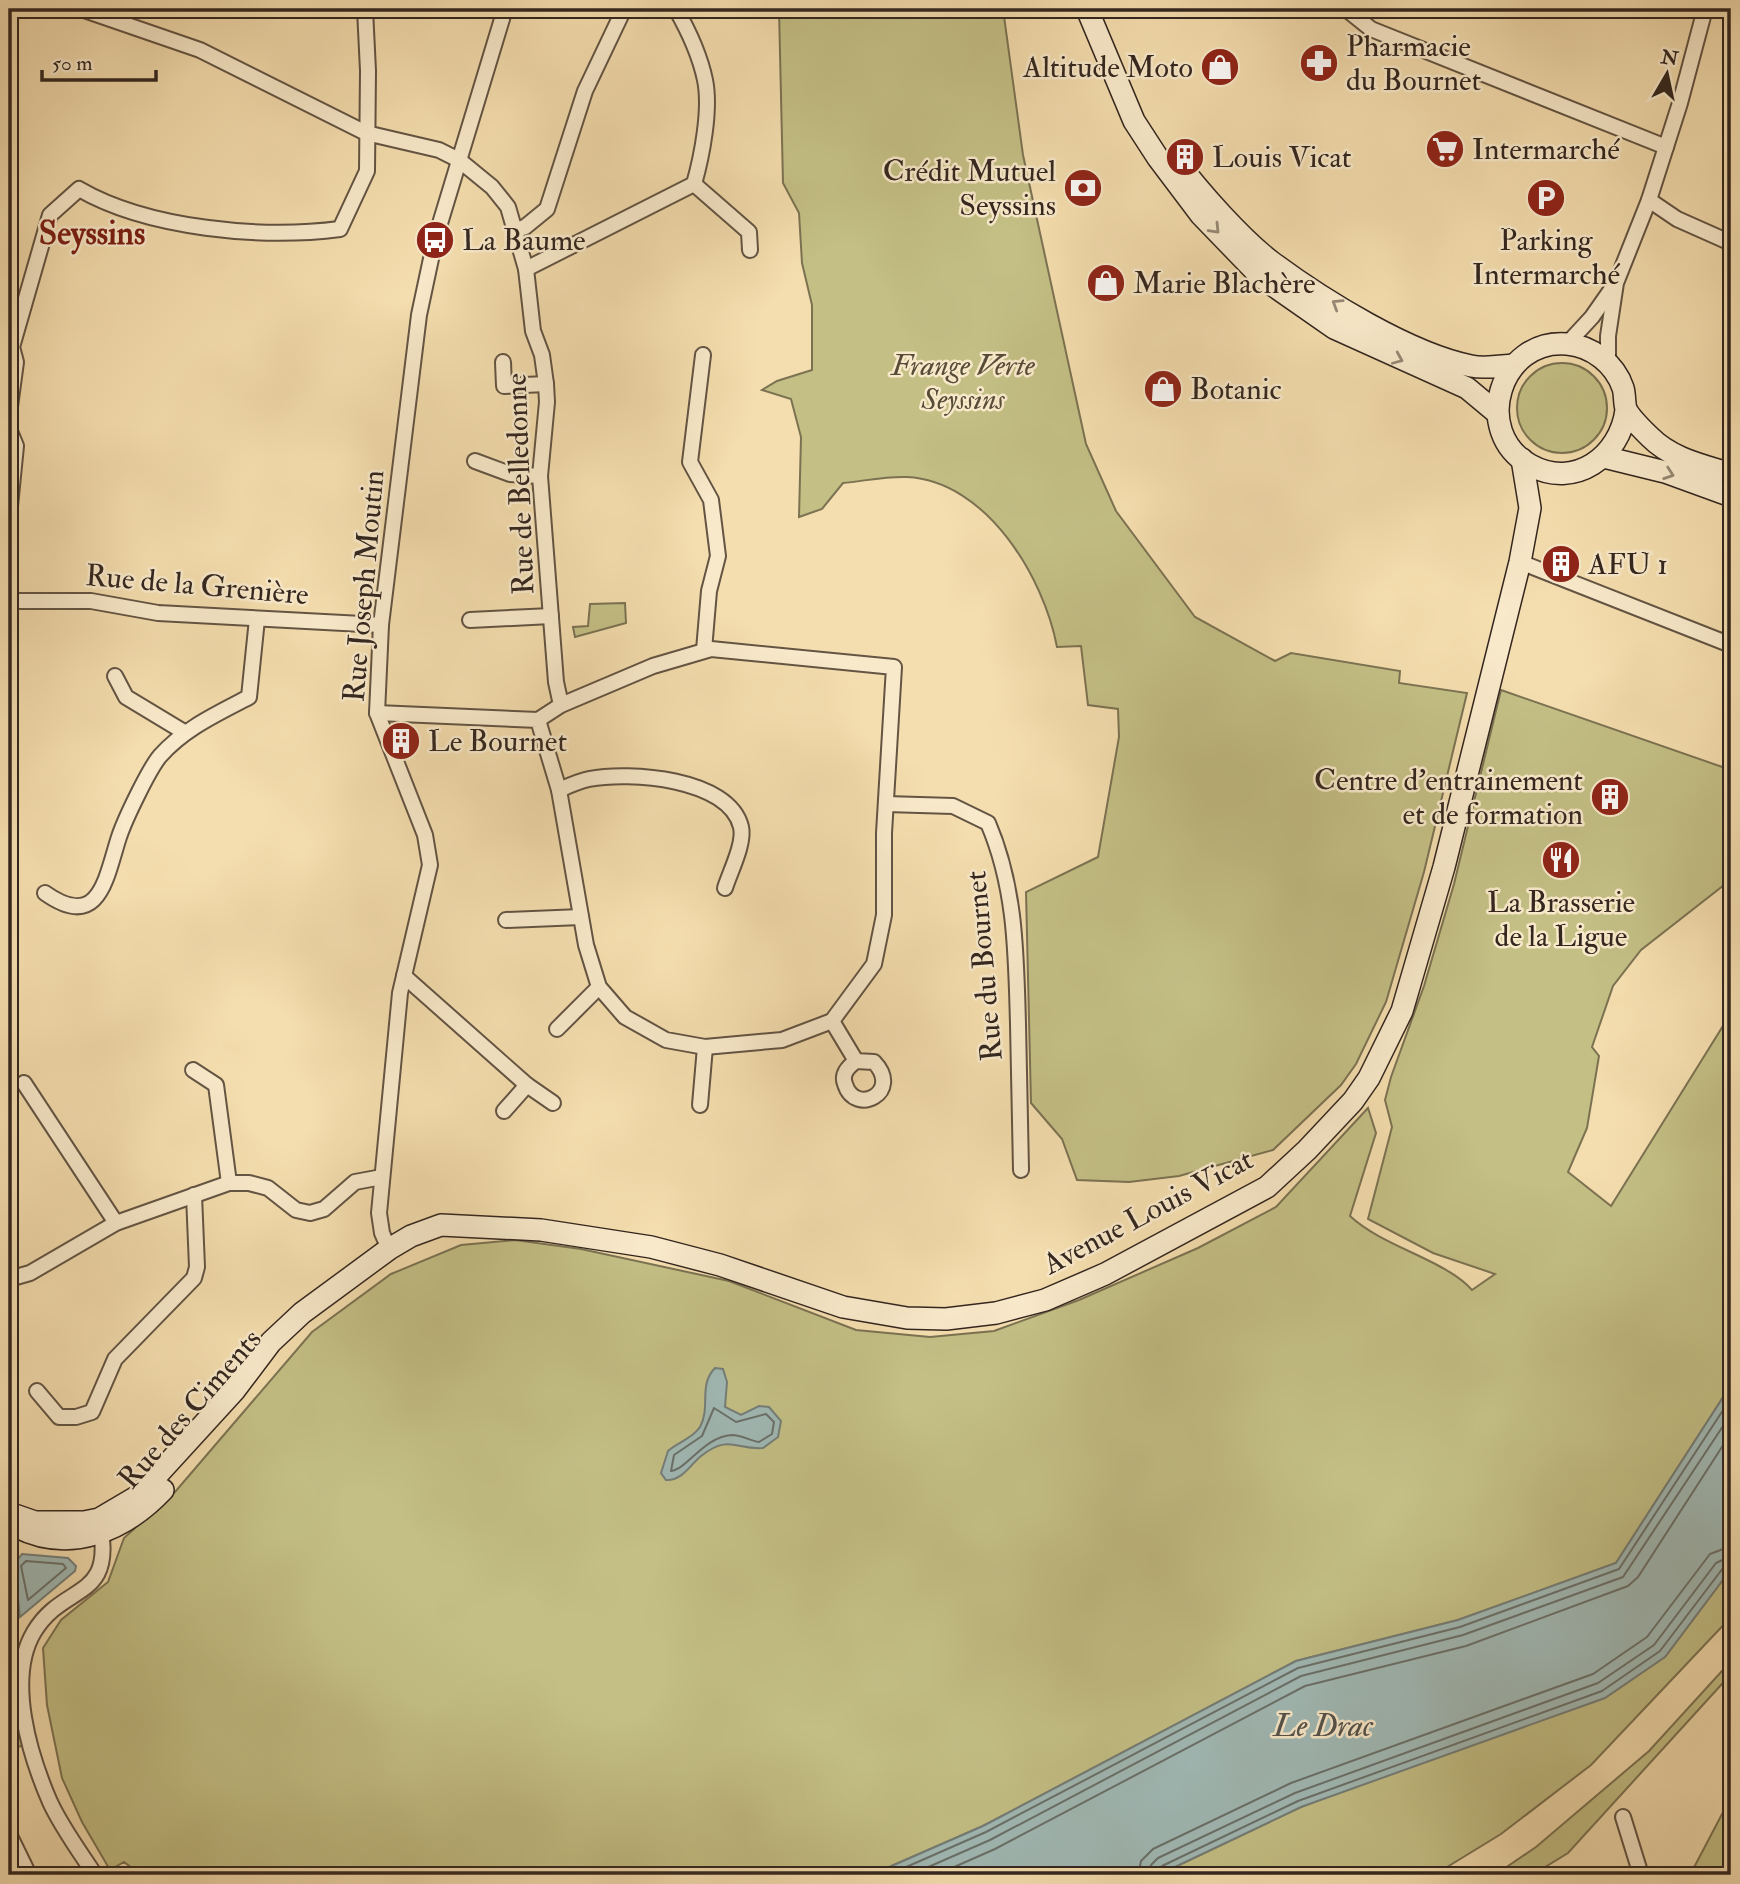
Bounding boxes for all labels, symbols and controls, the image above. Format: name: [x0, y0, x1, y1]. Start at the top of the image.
place label: Pharmacie du Bournet: [1346, 28, 1481, 99]
scale bar: [42, 38, 156, 82]
north arrow: [1632, 38, 1702, 108]
pharmacy icon: Pharmacie du Bournet: [1298, 42, 1340, 84]
text: N: [1658, 45, 1681, 72]
shop icon: Altitude Moto: [1199, 46, 1241, 88]
place label: Altitude Moto: [1022, 49, 1193, 86]
text: 50 m: [52, 50, 93, 77]
supermarket icon: Intermarché: [1424, 128, 1466, 170]
place label: Intermarché: [1472, 131, 1620, 168]
building icon: Louis Vicat: [1164, 136, 1206, 178]
place label: Louis Vicat: [1212, 139, 1352, 176]
place label: Crédit Mutuel Seyssins: [883, 153, 1056, 224]
bank icon: Crédit Mutuel Seyssins: [1062, 167, 1104, 209]
parking icon: Parking Intermarché: [1525, 177, 1567, 219]
district label: Seyssins: [39, 213, 145, 255]
bus stop icon: La Baume: [414, 219, 456, 261]
one-way arrow: [1206, 220, 1219, 233]
place label: La Baume: [462, 222, 586, 259]
place label: Parking Intermarché: [1472, 222, 1620, 293]
shop icon: Marie Blachère: [1085, 262, 1127, 304]
place label: Marie Blachère: [1133, 265, 1316, 302]
one-way arrow: [1332, 300, 1345, 313]
park label: Frange Verte Seyssins: [889, 347, 1036, 418]
one-way arrow: [1392, 350, 1404, 364]
shop icon: Botanic: [1142, 368, 1184, 410]
place label: Botanic: [1190, 371, 1282, 408]
street label: Rue de Belledonne: [498, 372, 542, 596]
one-way arrow: [1662, 466, 1674, 480]
street label: Rue Joseph Moutin: [335, 468, 393, 704]
building icon: AFU 1: [1540, 543, 1582, 585]
place label: AFU 1: [1587, 546, 1668, 583]
street label: Rue de la Grenière: [84, 557, 310, 613]
building icon: Le Bournet: [380, 720, 422, 762]
place label: Le Bournet: [428, 723, 567, 760]
place label: Centre d'entrainement et de formation: [1314, 762, 1583, 833]
building icon: Centre d'entrainement et de formation: [1589, 776, 1631, 818]
restaurant icon: La Brasserie de la Ligue: [1540, 839, 1582, 881]
street label: Rue du Bournet: [957, 869, 1011, 1063]
place label: La Brasserie de la Ligue: [1487, 884, 1635, 955]
street label: Avenue Louis Vicat: [1036, 1141, 1260, 1283]
street label: Rue des Ciments: [110, 1321, 270, 1497]
water label: Le Drac: [1271, 1706, 1374, 1746]

